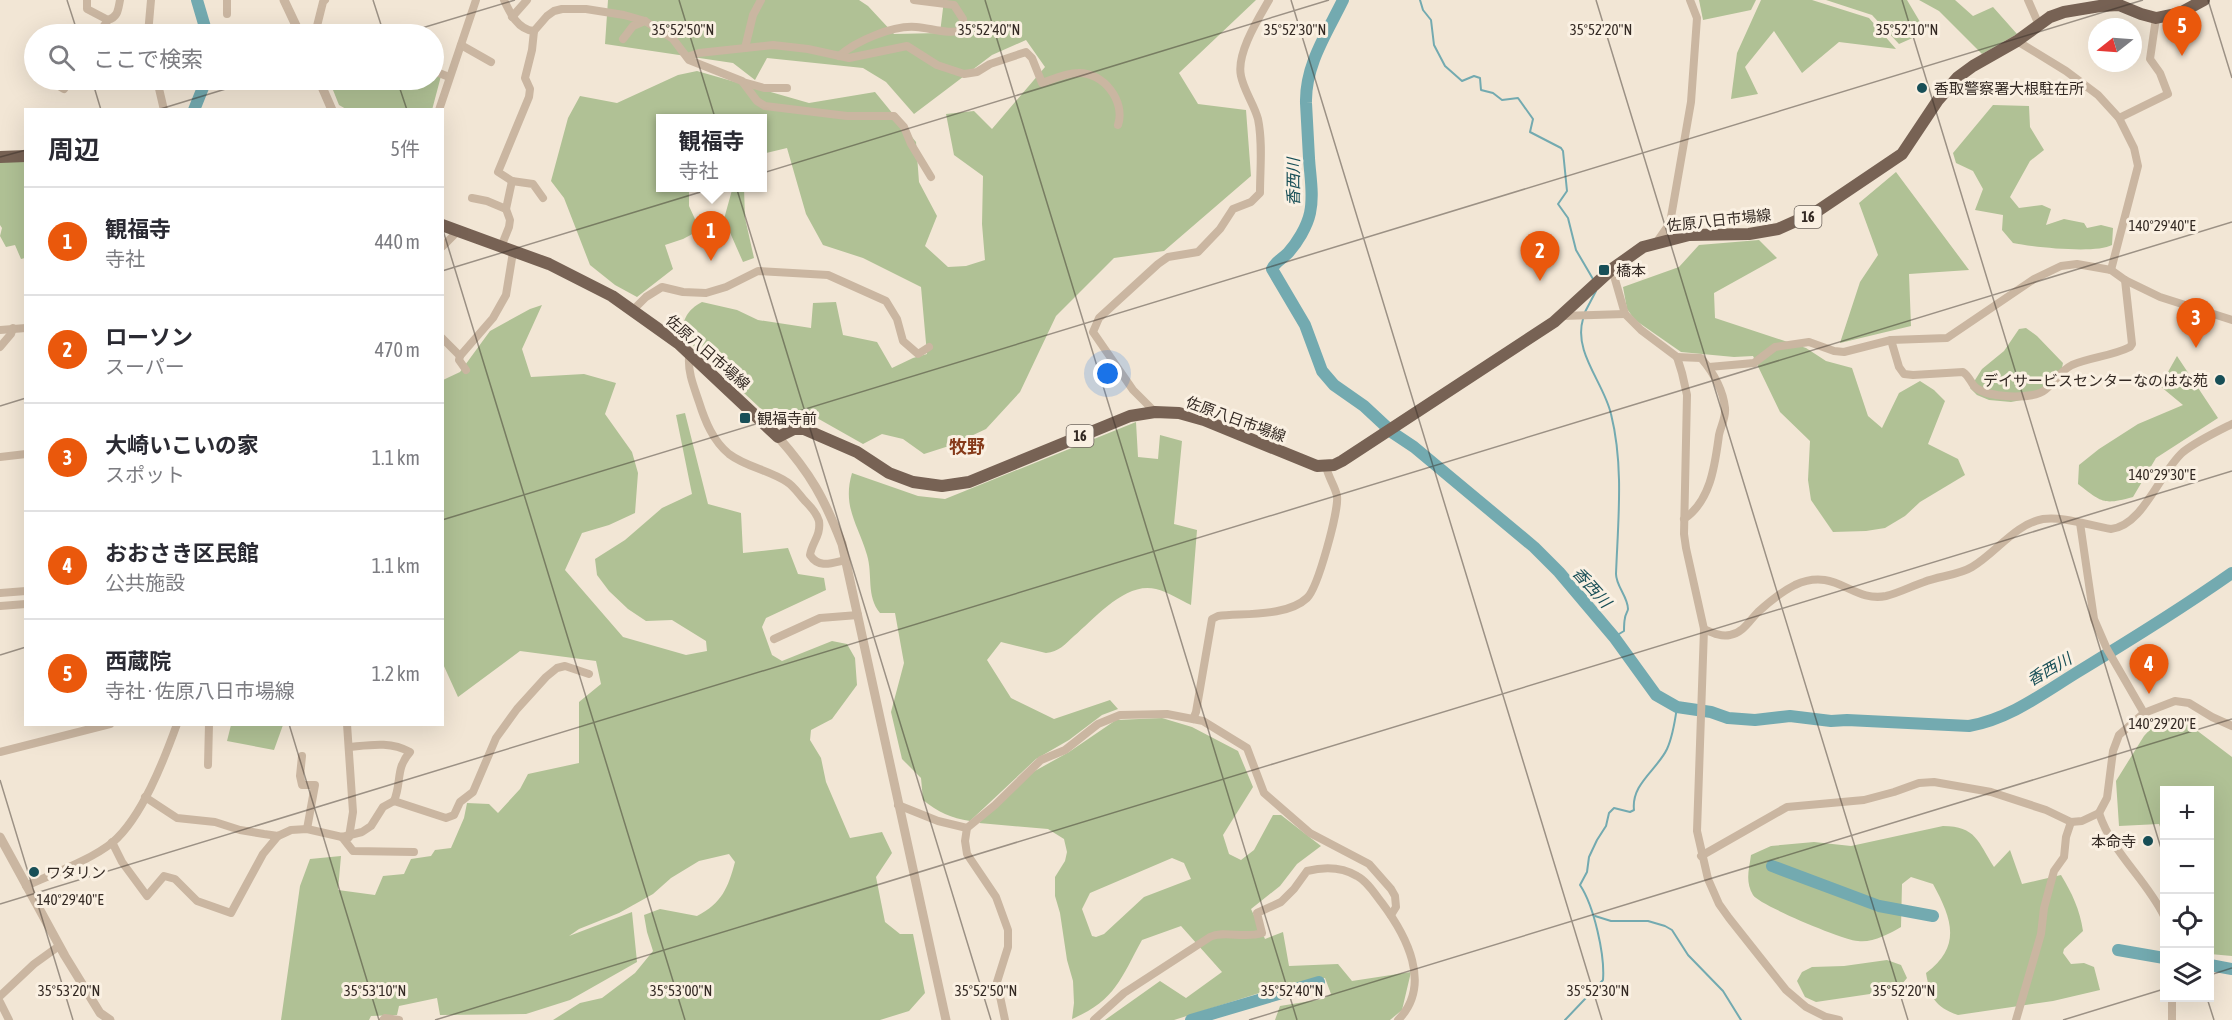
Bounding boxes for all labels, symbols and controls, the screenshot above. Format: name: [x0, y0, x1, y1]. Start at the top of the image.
pin: 5: [2162, 7, 2202, 56]
north arrow: [2088, 18, 2142, 72]
text: 35°52'50"N: [652, 21, 714, 38]
text: 35°52'40"N: [958, 21, 1020, 38]
text: 35°52'30"N: [1264, 21, 1326, 38]
text: 35°52'20"N: [1570, 21, 1632, 38]
text: 35°52'10"N: [1876, 21, 1938, 38]
search box: [24, 24, 444, 90]
icon: search: [45, 41, 78, 74]
text: ここで検索: [93, 46, 203, 72]
place label: 香取警察署大根駐在所: [1934, 80, 2084, 97]
marker: 香取警察署大根駐在所: [1915, 81, 1929, 95]
popup: [656, 114, 767, 192]
text: 観福寺: [678, 128, 745, 154]
text: 周辺: [48, 135, 100, 165]
text: 5件: [391, 137, 420, 160]
water label: 香西川: [1284, 156, 1302, 206]
text: 寺社: [678, 159, 718, 182]
street label: 佐原八日市場線: [1666, 206, 1772, 234]
road number: 16: [1794, 206, 1822, 228]
pin: 1: [692, 212, 730, 261]
text: 観福寺: [105, 216, 171, 242]
text: 140°29'40"E: [2128, 217, 2196, 234]
text: 1: [63, 230, 72, 253]
text: 440 m: [375, 230, 420, 253]
pin: 2: [1520, 232, 1560, 281]
text: 寺社: [105, 247, 145, 270]
place label: 橋本: [1616, 262, 1646, 279]
marker: 橋本: [1597, 263, 1611, 277]
pin: 3: [2176, 298, 2216, 348]
street label: 佐原八日市場線: [663, 311, 753, 393]
text: ローソン: [105, 324, 193, 350]
text: 2: [63, 338, 72, 361]
text: 470 m: [375, 338, 420, 361]
text: スーパー: [105, 355, 185, 378]
your location: [1093, 359, 1122, 388]
place label: デイサービスセンターなのはな苑: [1983, 372, 2208, 389]
marker: デイサービスセンターなのはな苑: [2213, 373, 2227, 387]
street label: 佐原八日市場線: [1184, 393, 1288, 445]
place label: 観福寺前: [757, 410, 817, 427]
marker: 観福寺前: [738, 411, 752, 425]
road number: 16: [1066, 425, 1094, 447]
text: 大崎いこいの家: [105, 432, 259, 458]
district label: 牧野: [949, 436, 985, 457]
text: 3: [63, 446, 72, 469]
text: 1.1 km: [372, 446, 420, 469]
text: スポット: [105, 463, 185, 486]
text: 140°29'30"E: [2128, 466, 2196, 483]
text: おおさき区民館: [105, 540, 259, 566]
text: 4: [63, 554, 72, 577]
text: 1.1 km: [372, 554, 420, 577]
water label: 香西川: [1569, 563, 1616, 612]
text: 公共施設: [105, 571, 185, 594]
pin: 4: [2130, 644, 2168, 694]
text: 西蔵院: [105, 648, 171, 674]
water label: 香西川: [2024, 648, 2076, 689]
text: 5: [63, 662, 72, 685]
text: 1.2 km: [372, 662, 420, 685]
text: 寺社 · 佐原八日市場線: [105, 679, 295, 702]
text: 140°29'20"E: [2128, 715, 2196, 732]
map controls: [2160, 786, 2214, 1002]
button: +: [2160, 786, 2214, 840]
place label: 本命寺: [2091, 833, 2136, 850]
marker: 本命寺: [2141, 834, 2155, 848]
button: −: [2160, 840, 2214, 894]
place label: ワタリン: [46, 864, 106, 881]
marker: ワタリン: [27, 865, 41, 879]
text: 140°29'40"E: [36, 891, 104, 908]
button: locate: [2160, 894, 2214, 948]
button: layers: [2160, 948, 2214, 1002]
text: 35°53'20"N: [38, 982, 100, 999]
text: 35°53'10"N: [344, 982, 406, 999]
text: 35°53'00"N: [650, 982, 712, 999]
text: 35°52'50"N: [955, 982, 1017, 999]
text: 35°52'40"N: [1261, 982, 1323, 999]
text: 35°52'30"N: [1567, 982, 1629, 999]
text: 35°52'20"N: [1873, 982, 1935, 999]

